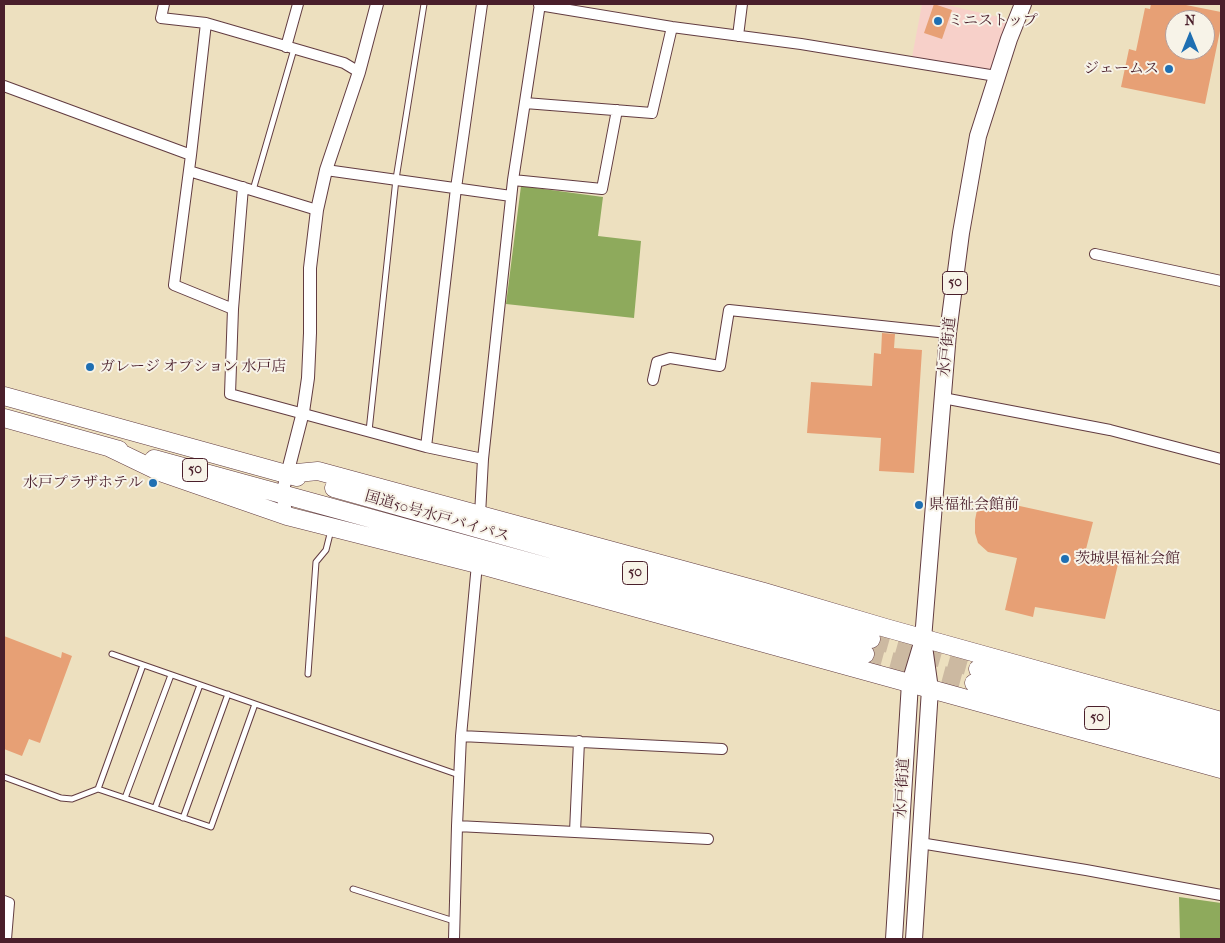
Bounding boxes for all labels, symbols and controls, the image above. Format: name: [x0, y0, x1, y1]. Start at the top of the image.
north arrow: [1165, 10, 1215, 60]
place label: ミニストップ: [948, 12, 1038, 30]
text: N: [1185, 12, 1195, 29]
marker: ミニストップ: [932, 15, 944, 27]
place label: ジェームス: [1084, 60, 1159, 78]
marker: ジェームス: [1163, 63, 1175, 75]
road number: 50: [942, 272, 968, 294]
street label: 水戸街道: [936, 316, 960, 378]
place label: ガレージ オプション 水戸店: [100, 358, 286, 376]
marker: ガレージ オプション 水戸店: [84, 361, 96, 373]
road number: 50: [182, 458, 208, 482]
place label: 水戸プラザホテル: [23, 474, 143, 492]
marker: 水戸プラザホテル: [147, 477, 159, 489]
street label: 国道50号水戸バイパス: [363, 488, 511, 546]
place label: 県福祉会館前: [929, 496, 1019, 514]
marker: 県福祉会館前: [913, 499, 925, 511]
place label: 茨城県福祉会館: [1075, 550, 1180, 568]
marker: 茨城県福祉会館: [1059, 553, 1071, 565]
road number: 50: [622, 562, 648, 584]
road number: 50: [1084, 706, 1110, 730]
street label: 水戸街道: [892, 758, 914, 818]

